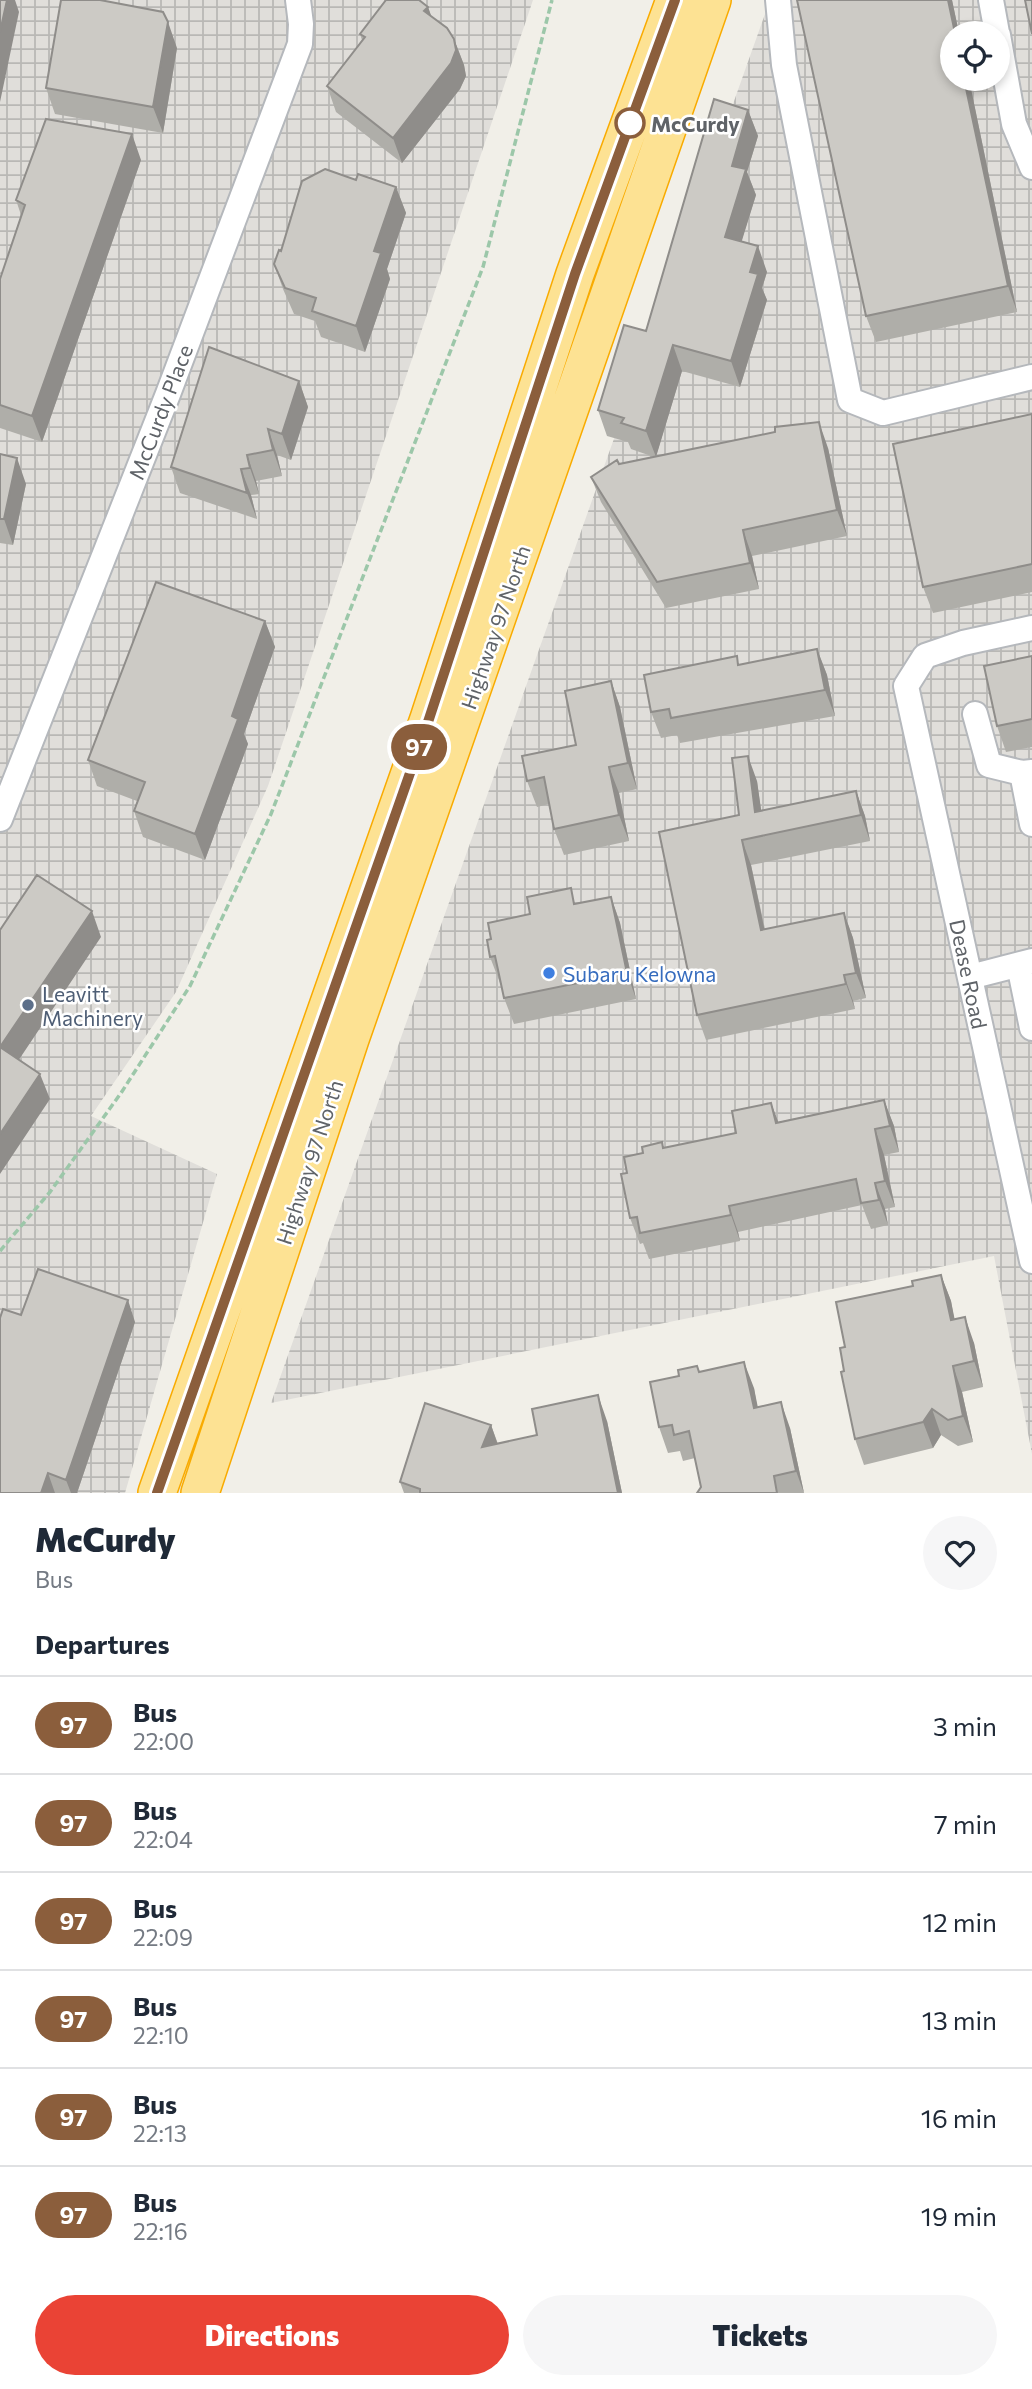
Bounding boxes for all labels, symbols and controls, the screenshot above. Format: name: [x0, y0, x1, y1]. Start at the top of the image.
map controls: [940, 21, 1010, 91]
button: locate: [940, 21, 1010, 91]
marker: McCurdy: [615, 108, 645, 138]
place label: McCurdy: [651, 111, 740, 136]
street label: McCurdy Place: [123, 341, 197, 483]
street label: Highway 97 North: [455, 542, 535, 712]
line badge: 97: [388, 724, 450, 770]
text: 97: [405, 732, 433, 761]
street label: Dease Road: [945, 917, 993, 1031]
place label: Subaru Kelowna: [563, 961, 716, 986]
marker: Subaru Kelowna: [541, 965, 557, 981]
place label: Leavitt Machinery: [42, 981, 143, 1030]
marker: Leavitt Machinery: [20, 997, 36, 1013]
street label: Highway 97 North: [271, 1076, 347, 1248]
button: heart: [923, 1516, 997, 1590]
text: McCurdy: [35, 1518, 176, 1559]
text: Bus: [35, 1565, 73, 1593]
text: Departures: [35, 1628, 170, 1659]
text: Bus: [133, 1696, 177, 1727]
text: 97: [60, 1710, 87, 1739]
text: 3 min: [933, 1710, 997, 1741]
text: 22:00: [133, 1727, 194, 1755]
text: Bus: [133, 1794, 177, 1825]
text: 97: [60, 1808, 87, 1837]
text: 7 min: [934, 1808, 997, 1839]
text: 22:04: [133, 1825, 193, 1853]
text: Bus: [133, 1892, 177, 1923]
text: 97: [60, 1906, 87, 1935]
text: 12 min: [922, 1906, 997, 1937]
text: 22:09: [133, 1923, 193, 1951]
text: Bus: [133, 1990, 177, 2021]
text: 97: [60, 2004, 87, 2033]
text: 13 min: [922, 2004, 997, 2035]
text: 22:10: [133, 2021, 189, 2049]
text: Bus: [133, 2088, 177, 2119]
text: 97: [60, 2102, 87, 2131]
text: 16 min: [921, 2102, 997, 2133]
text: 22:13: [133, 2119, 187, 2147]
text: Bus: [133, 2186, 177, 2217]
text: 97: [60, 2200, 87, 2229]
text: 19 min: [921, 2200, 997, 2231]
text: 22:16: [133, 2217, 188, 2245]
button: Directions: [35, 2295, 509, 2375]
button: Tickets: [523, 2295, 997, 2375]

